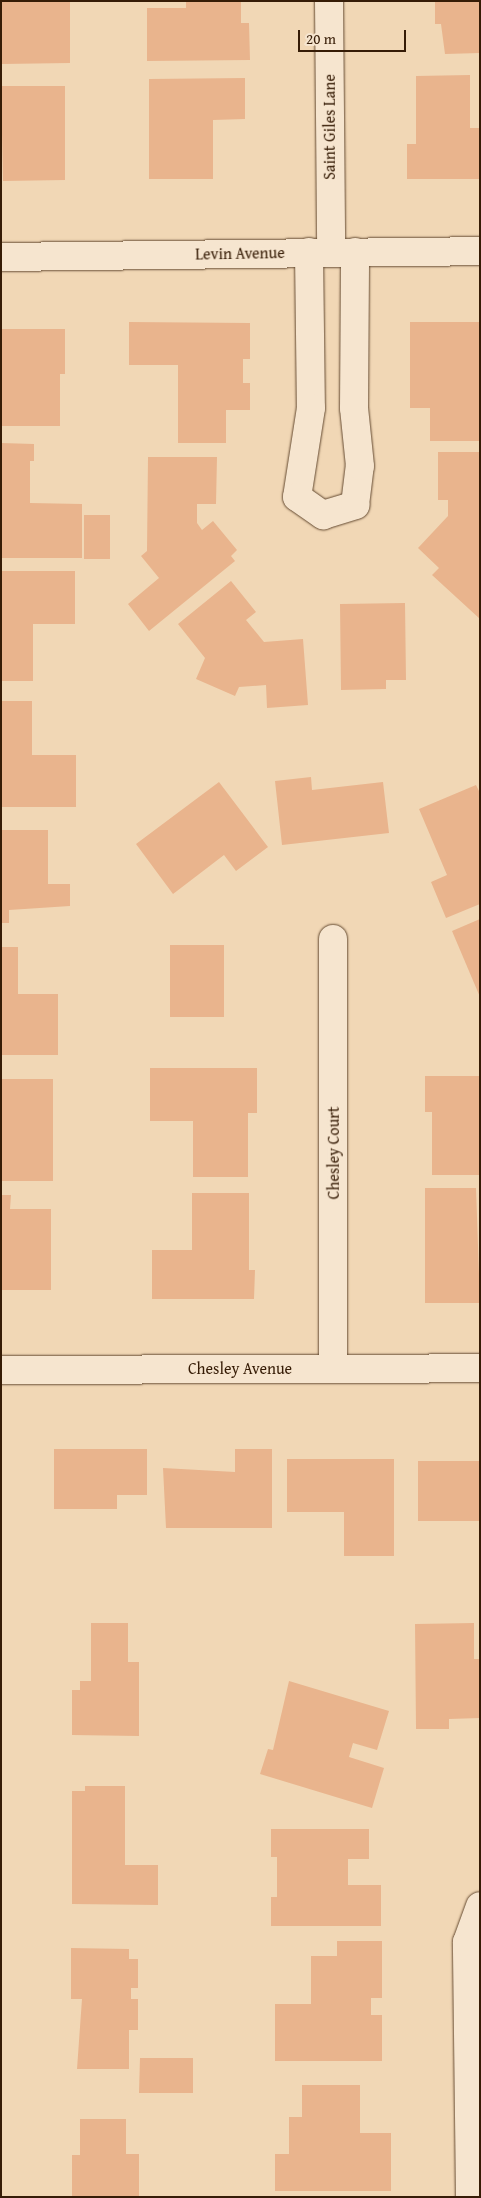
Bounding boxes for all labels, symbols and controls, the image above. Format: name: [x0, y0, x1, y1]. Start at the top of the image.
scale bar: [301, 20, 408, 52]
text: 20 m: [306, 28, 336, 49]
street label: Saint Giles Lane: [319, 74, 339, 180]
street label: Levin Avenue: [195, 243, 285, 263]
street label: Chesley Court: [323, 1107, 343, 1199]
street label: Chesley Avenue: [188, 1358, 292, 1378]

